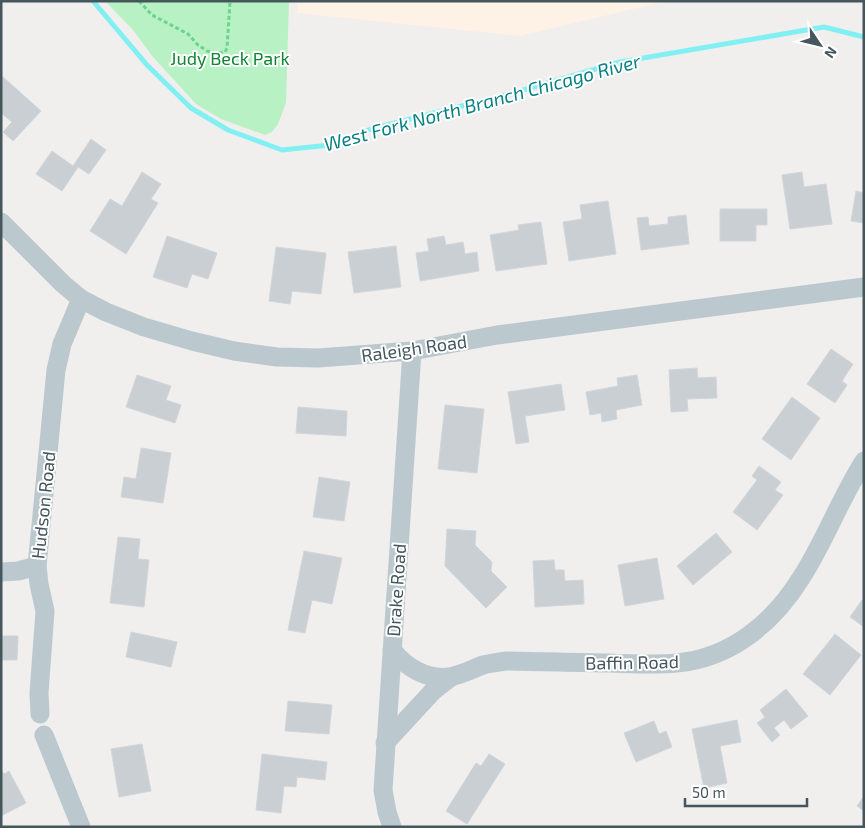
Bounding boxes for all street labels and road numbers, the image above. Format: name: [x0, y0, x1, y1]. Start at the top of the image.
street label: Raleigh Road: [360, 330, 468, 366]
street label: Hudson Road: [26, 450, 60, 560]
street label: Drake Road: [382, 543, 410, 637]
street label: Baffin Road: [585, 650, 679, 674]

